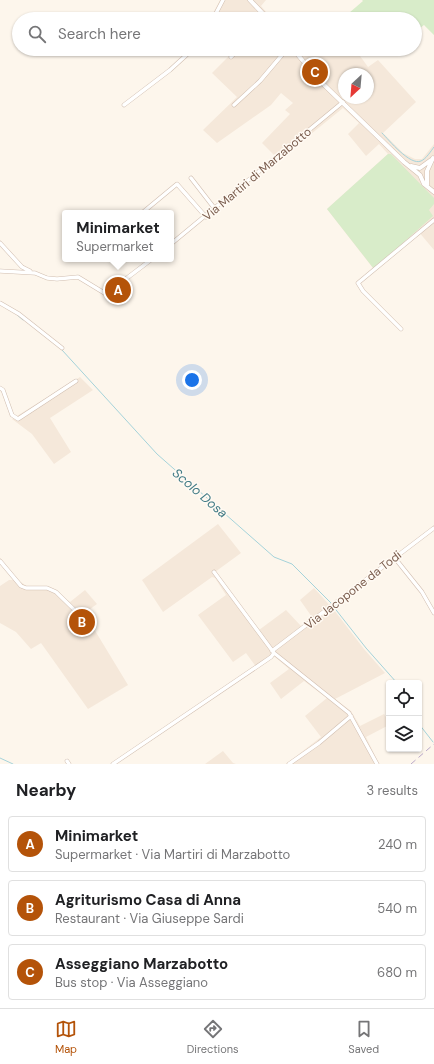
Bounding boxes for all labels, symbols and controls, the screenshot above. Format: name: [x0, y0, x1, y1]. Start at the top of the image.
search box: [12, 12, 422, 56]
icon: search: [26, 23, 48, 45]
text: Search here: [58, 24, 141, 44]
pin: C: [302, 57, 328, 87]
north arrow: [338, 68, 374, 104]
street label: Via Martiri di Marzabotto: [199, 124, 315, 224]
popup: [62, 210, 174, 262]
text: Minimarket: [76, 218, 160, 238]
text: Supermarket: [76, 238, 154, 255]
pin: A: [105, 275, 131, 305]
your location: [182, 370, 202, 390]
water label: Scolo Dosa: [169, 464, 231, 522]
street label: Via Jacopone da Todi: [301, 547, 405, 633]
pin: B: [69, 607, 95, 637]
map controls: [386, 680, 422, 752]
button: locate: [386, 680, 422, 716]
button: layers: [386, 716, 422, 752]
text: Nearby: [16, 779, 76, 801]
text: 3 results: [366, 782, 418, 799]
text: Minimarket: [55, 826, 138, 846]
text: A: [25, 836, 35, 853]
text: 240 m: [378, 836, 417, 853]
text: Supermarket · Via Martiri di Marzabotto: [55, 846, 290, 863]
text: Agriturismo Casa di Anna: [55, 890, 241, 910]
text: B: [26, 900, 34, 917]
text: 540 m: [377, 900, 417, 917]
text: Restaurant · Via Giuseppe Sardi: [55, 910, 244, 927]
text: Asseggiano Marzabotto: [55, 954, 228, 974]
text: C: [25, 964, 35, 981]
text: 680 m: [377, 964, 417, 981]
text: Bus stop · Via Asseggiano: [55, 974, 208, 991]
tab: Map: [55, 1018, 77, 1056]
tab: Directions: [187, 1018, 239, 1056]
tab: Saved: [348, 1018, 379, 1056]

